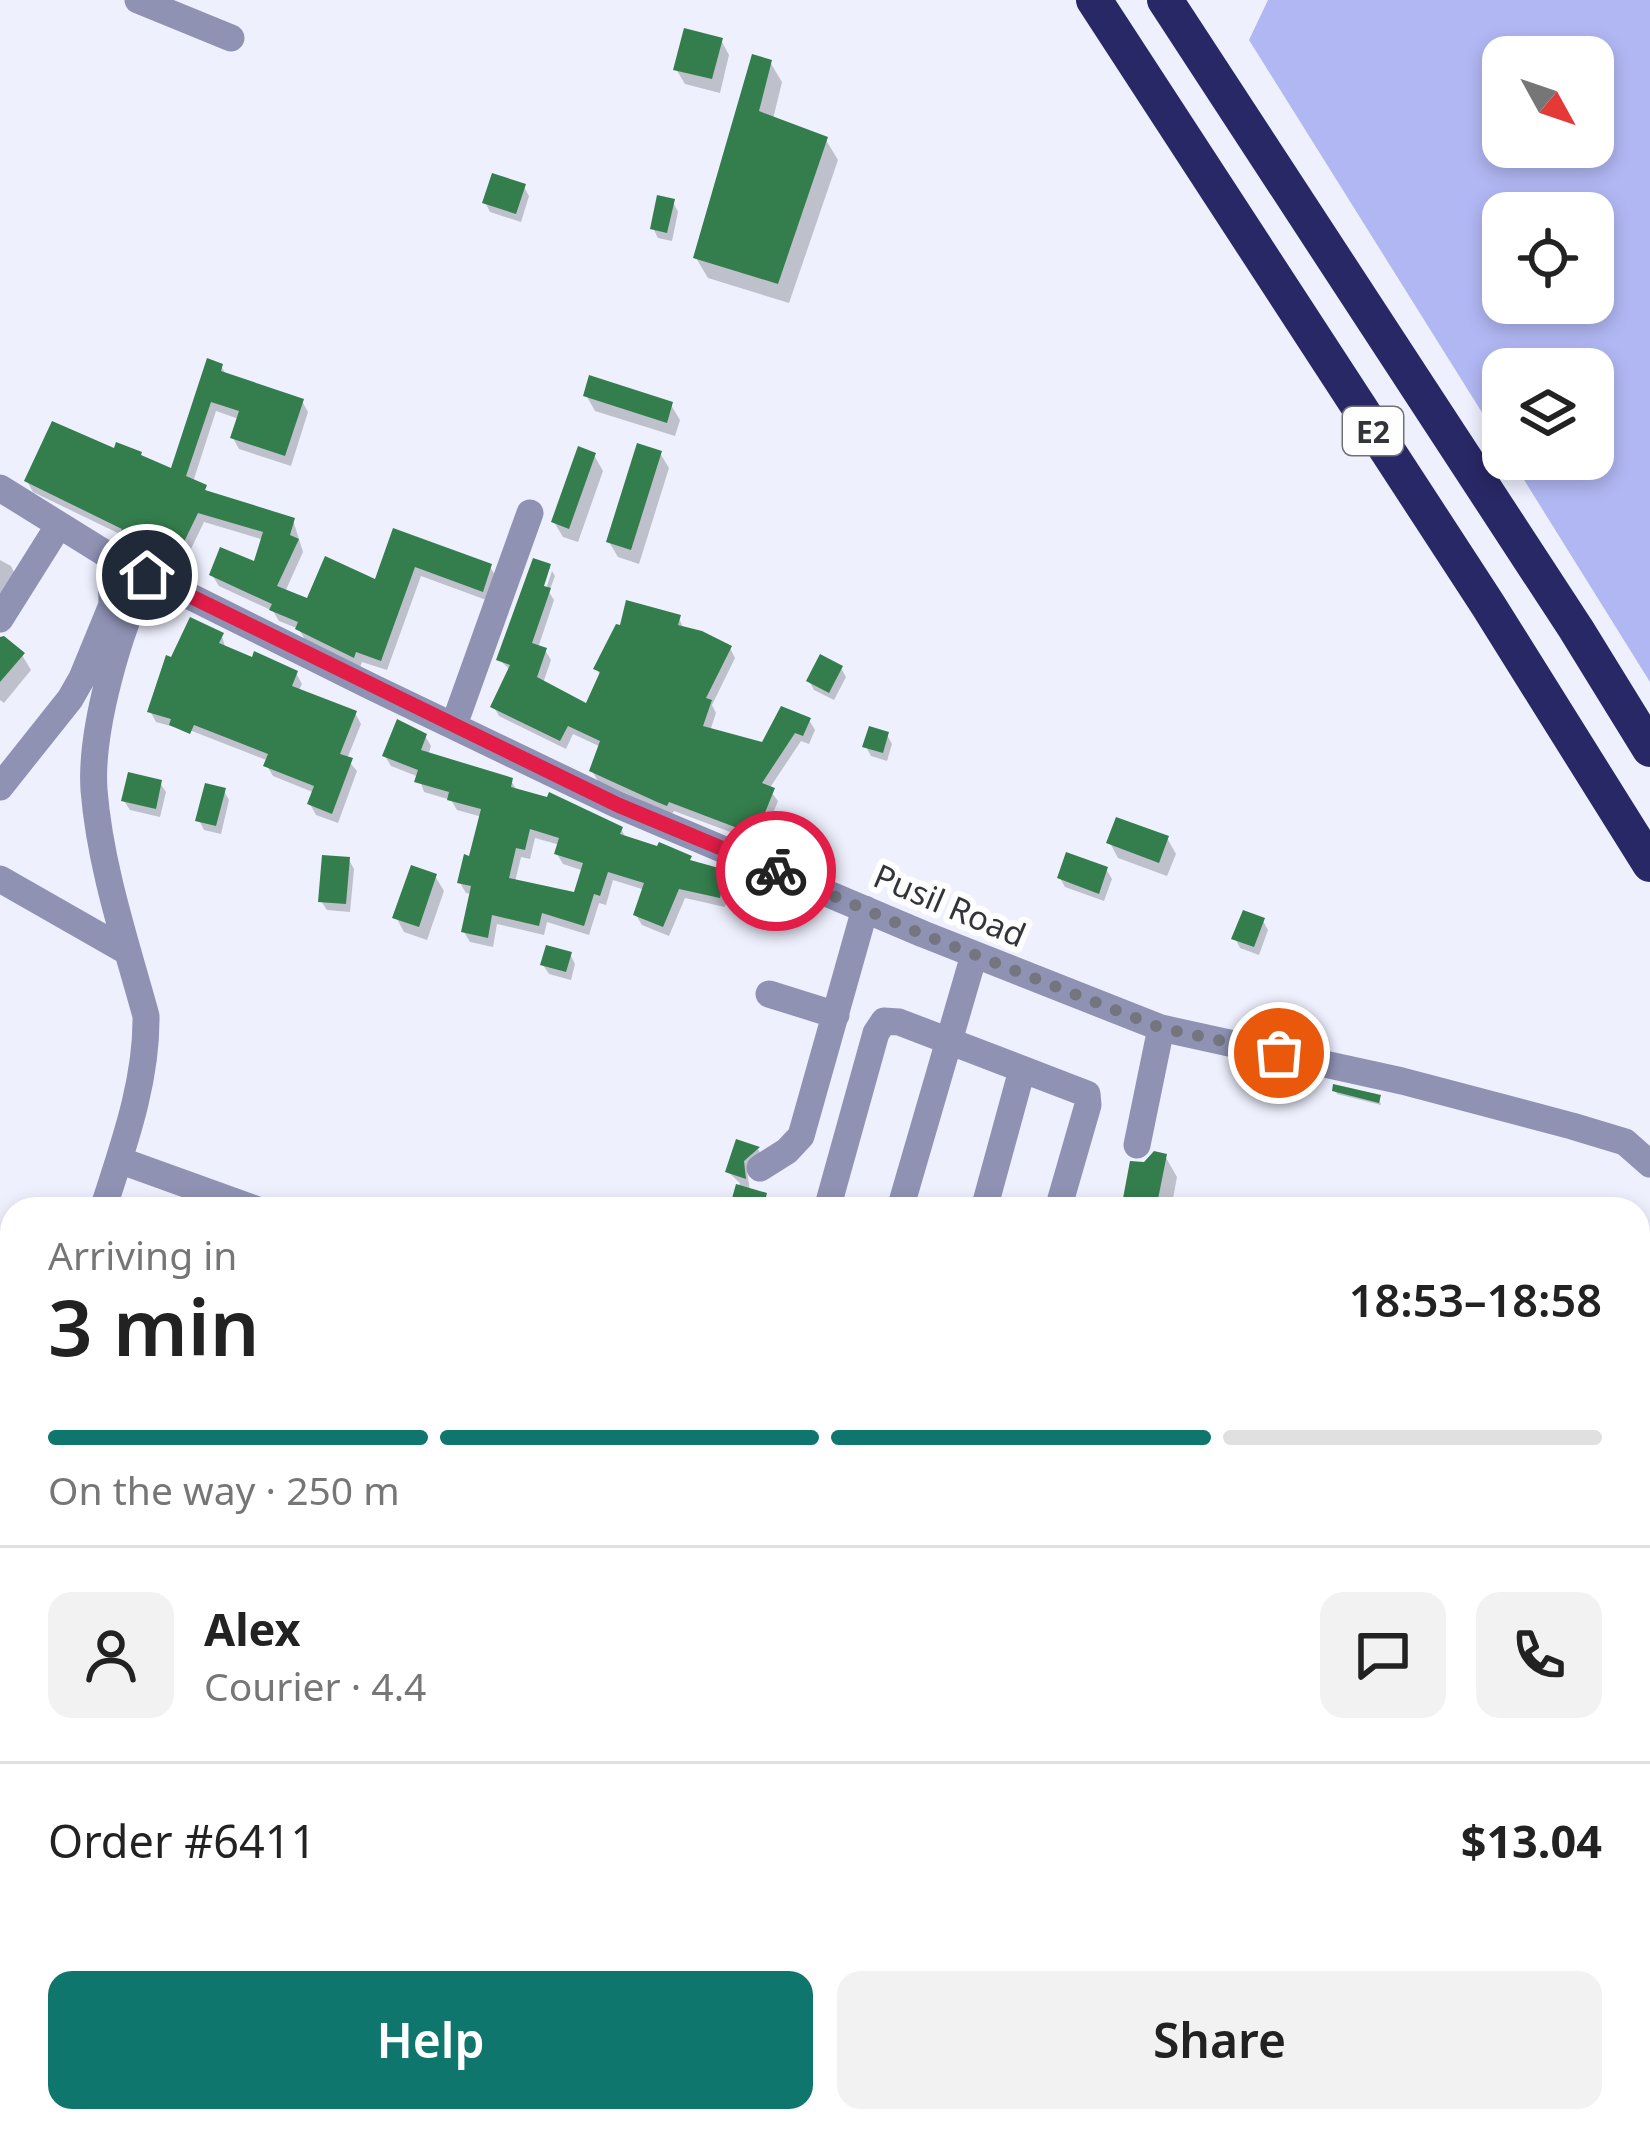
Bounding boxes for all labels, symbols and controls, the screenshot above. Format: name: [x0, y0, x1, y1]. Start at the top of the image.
north arrow: [1482, 36, 1614, 168]
map controls: [1482, 36, 1614, 480]
button: locate: [1482, 192, 1614, 324]
button: layers: [1482, 348, 1614, 480]
road number: E2: [1343, 407, 1403, 455]
pin: [96, 524, 198, 626]
icon: home: [114, 542, 180, 608]
courier: [716, 811, 836, 931]
icon: bike: [743, 838, 809, 904]
street label: Pusil Road: [867, 853, 1033, 957]
pin: [1228, 1002, 1330, 1104]
icon: bag: [1246, 1020, 1312, 1086]
text: Arriving in: [48, 1228, 237, 1281]
text: 18:53–18:58: [1349, 1269, 1602, 1330]
text: 3 min: [48, 1273, 260, 1379]
text: On the way · 250 m: [48, 1463, 400, 1516]
button: person: [48, 1592, 174, 1718]
button: chat: [1320, 1592, 1446, 1718]
button: phone: [1476, 1592, 1602, 1718]
text: Alex: [204, 1598, 301, 1659]
text: Courier · 4.4: [204, 1659, 426, 1712]
text: Order #6411: [48, 1810, 316, 1871]
text: $13.04: [1461, 1810, 1602, 1871]
button: Help: [48, 1971, 813, 2109]
button: Share: [837, 1971, 1602, 2109]

